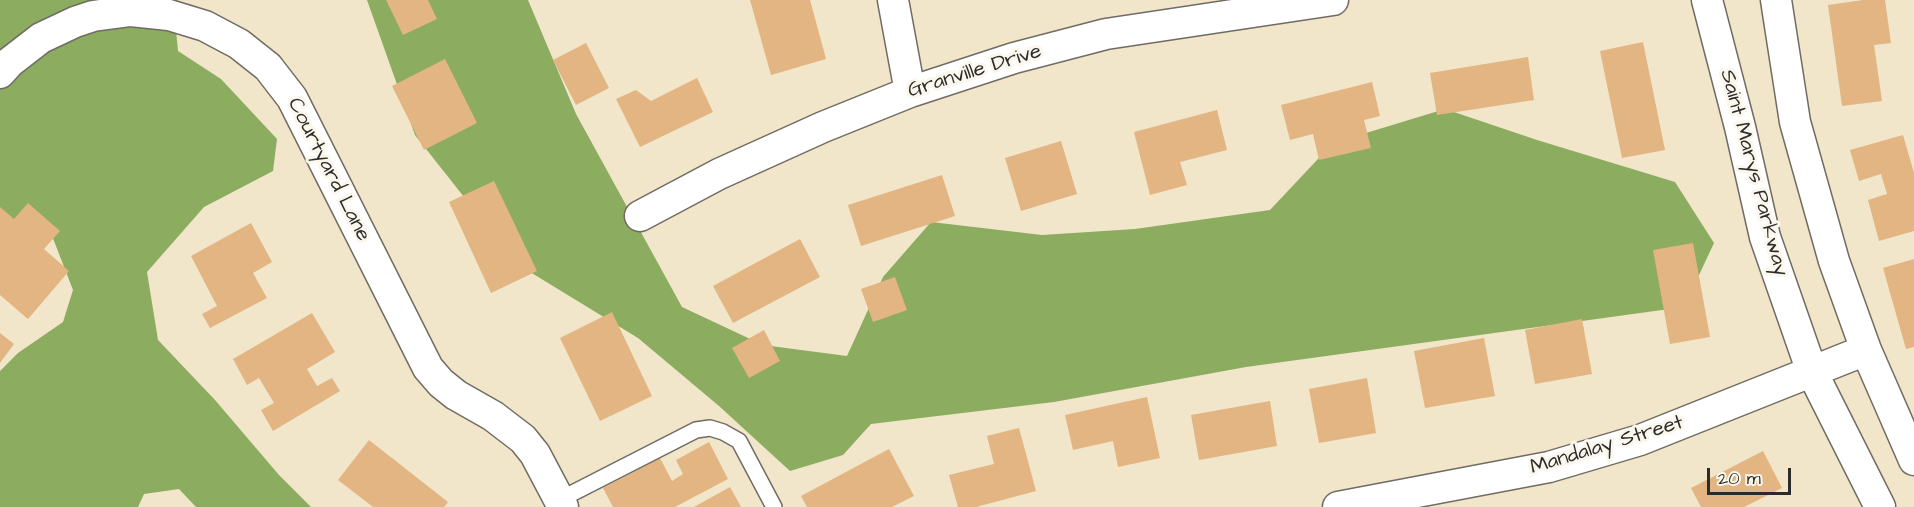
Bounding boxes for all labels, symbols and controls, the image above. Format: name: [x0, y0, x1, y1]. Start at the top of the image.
street label: Granville Drive: [905, 40, 1045, 104]
street label: Saint Marys Parkway: [1713, 67, 1793, 279]
street label: Courtyard Lane: [281, 94, 375, 246]
street label: Mandalay Street: [1527, 411, 1687, 481]
scale bar: [1710, 456, 1794, 494]
text: 20 m: [1718, 466, 1761, 491]

